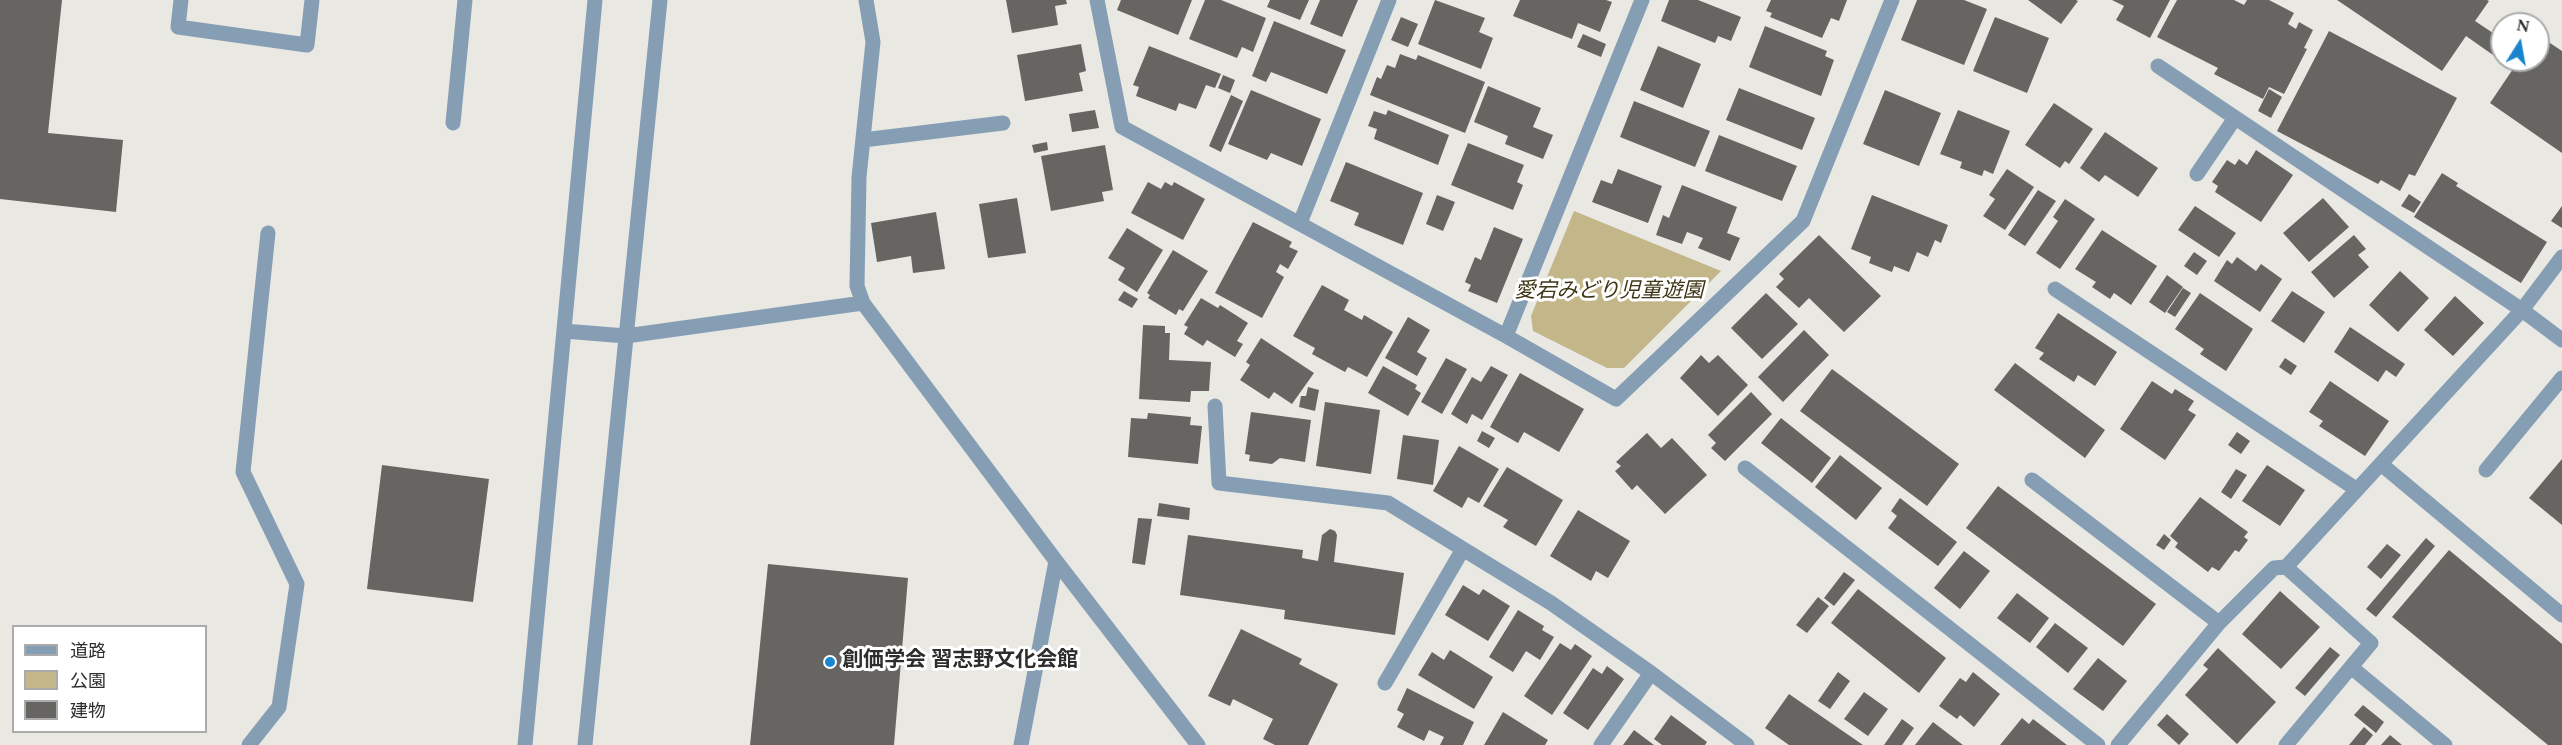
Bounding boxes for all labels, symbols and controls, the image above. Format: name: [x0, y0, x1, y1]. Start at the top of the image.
north arrow: [2490, 12, 2550, 72]
text: N: [2514, 13, 2532, 39]
park label: 愛宕みどり児童遊園: [1515, 280, 1703, 306]
legend: [12, 625, 207, 733]
text: 道路: [70, 638, 106, 665]
place label: 創価学会 習志野文化会館: [842, 649, 1078, 675]
marker: 創価学会 習志野文化会館: [823, 655, 837, 669]
text: 公園: [70, 668, 106, 695]
text: 建物: [70, 698, 106, 725]

